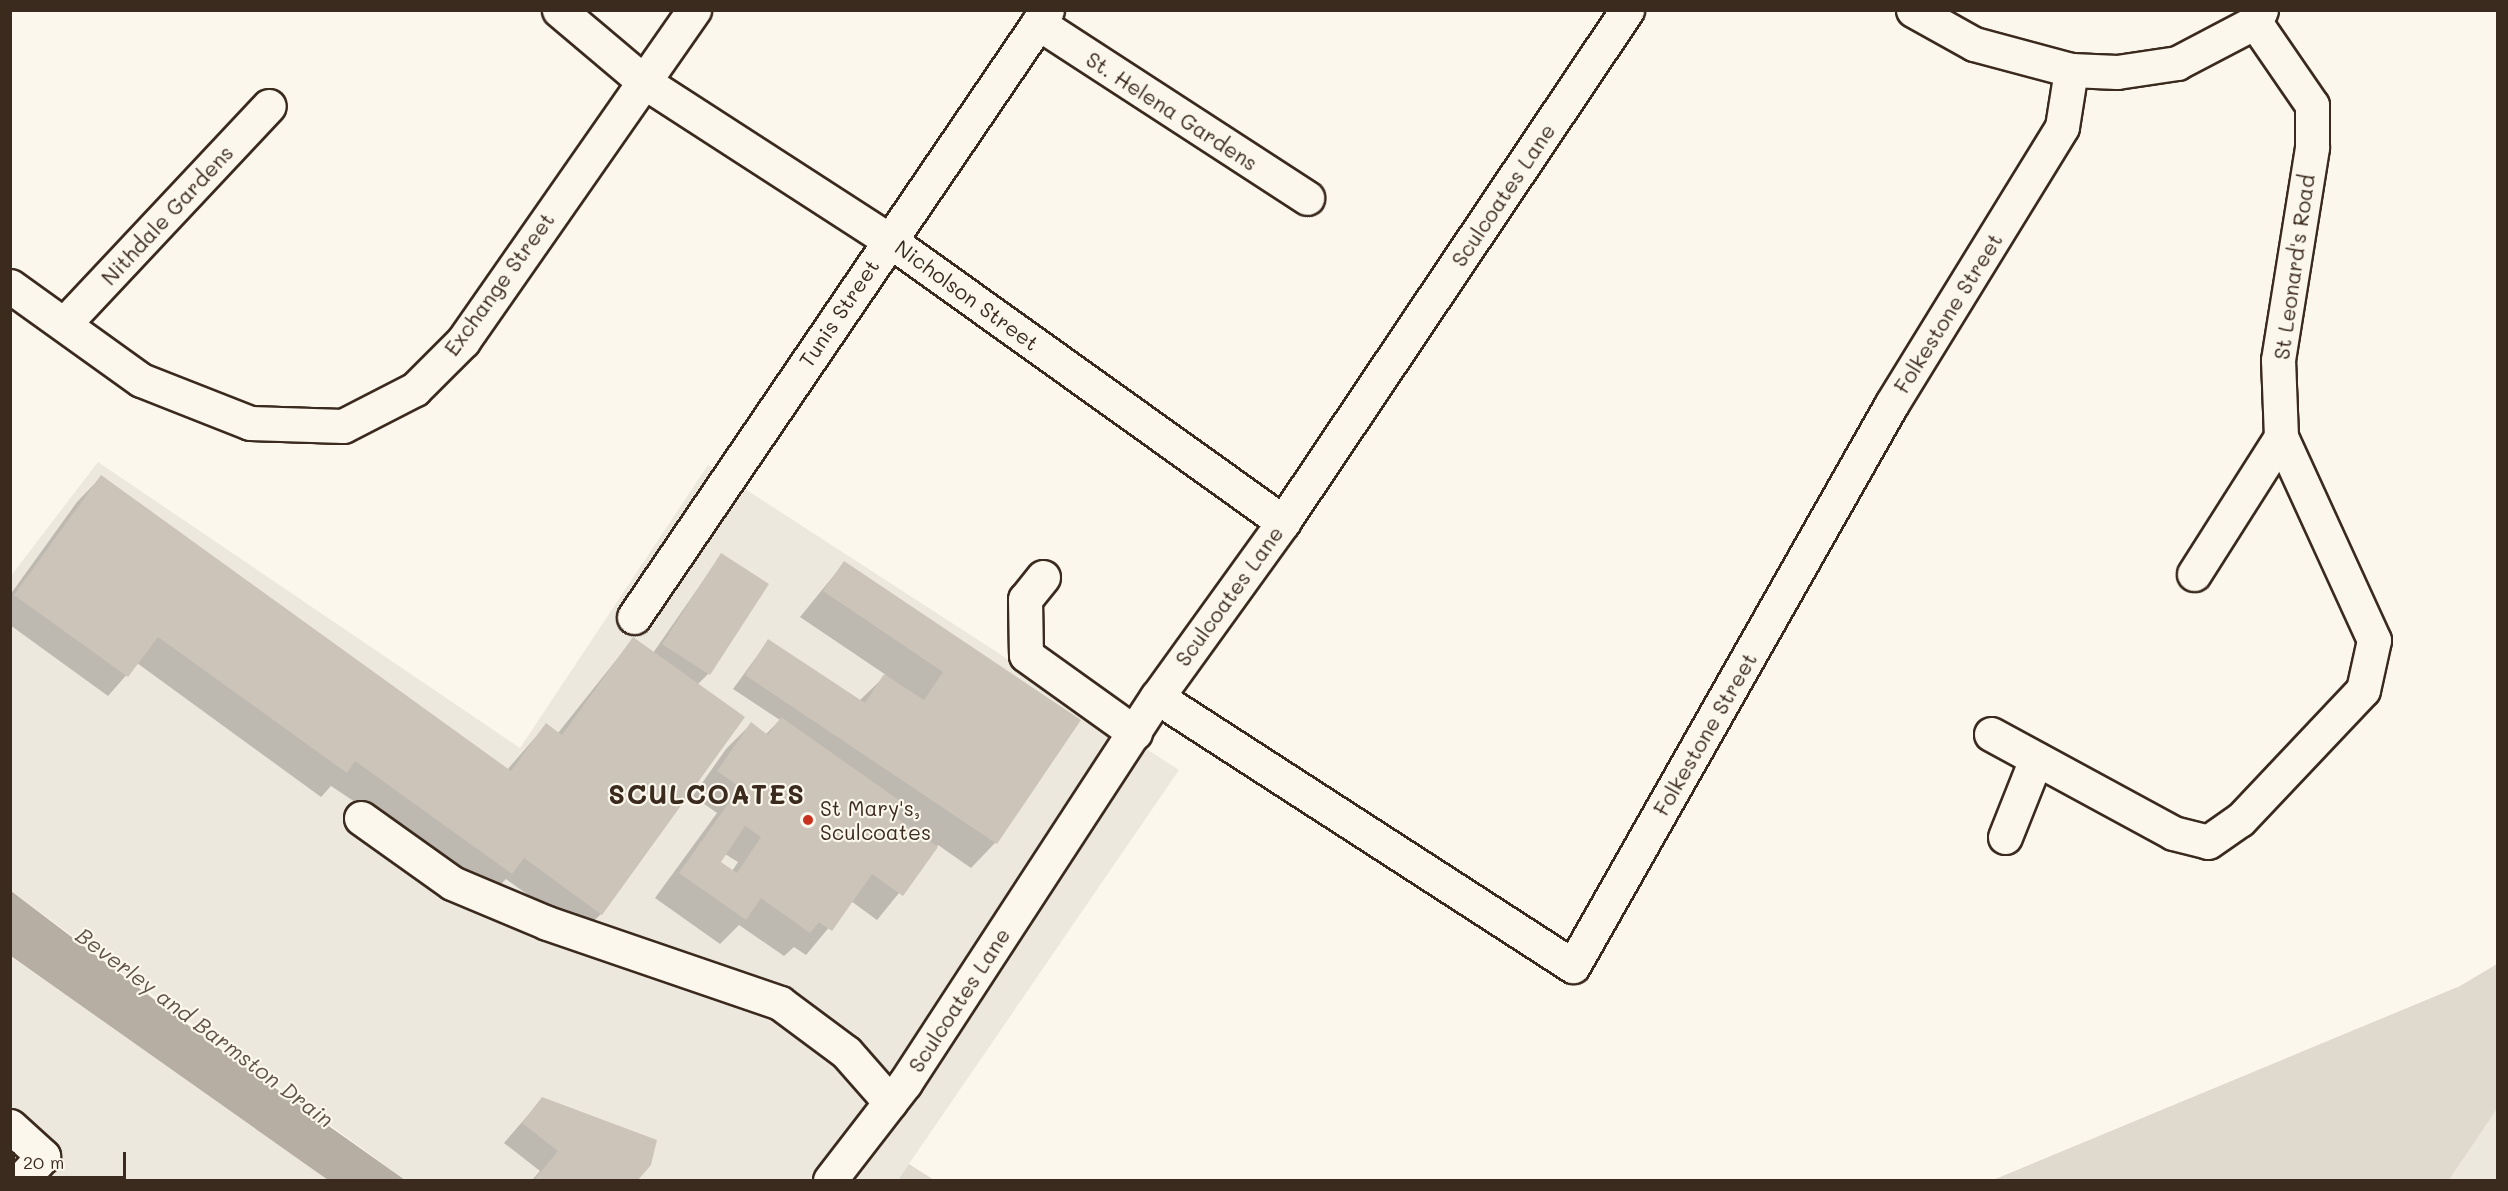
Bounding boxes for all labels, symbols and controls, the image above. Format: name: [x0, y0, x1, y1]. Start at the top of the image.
street label: St. Helena Gardens: [1082, 46, 1262, 176]
street label: Sculcoates Lane: [1446, 119, 1560, 271]
street label: Nithdale Gardens: [96, 140, 238, 290]
street label: St Leonard's Road: [2269, 173, 2319, 361]
street label: Exchange Street: [439, 208, 559, 360]
street label: Folkestone Street: [1889, 228, 2007, 398]
street label: Nicholson Street: [890, 234, 1044, 356]
street label: Tunis Street: [794, 254, 884, 372]
street label: Sculcoates Lane: [1170, 521, 1288, 671]
street label: Folkestone Street: [1648, 648, 1762, 820]
district label: SCULCOATES: [608, 778, 806, 810]
place label: St Mary's, Sculcoates: [820, 795, 931, 845]
marker: St Mary's, Sculcoates: [801, 813, 815, 827]
water label: Beverley and Barmston Drain: [71, 922, 339, 1132]
street label: Sculcoates Lane: [903, 923, 1015, 1077]
scale bar: [15, 1140, 129, 1178]
text: 20 m: [23, 1150, 64, 1174]

